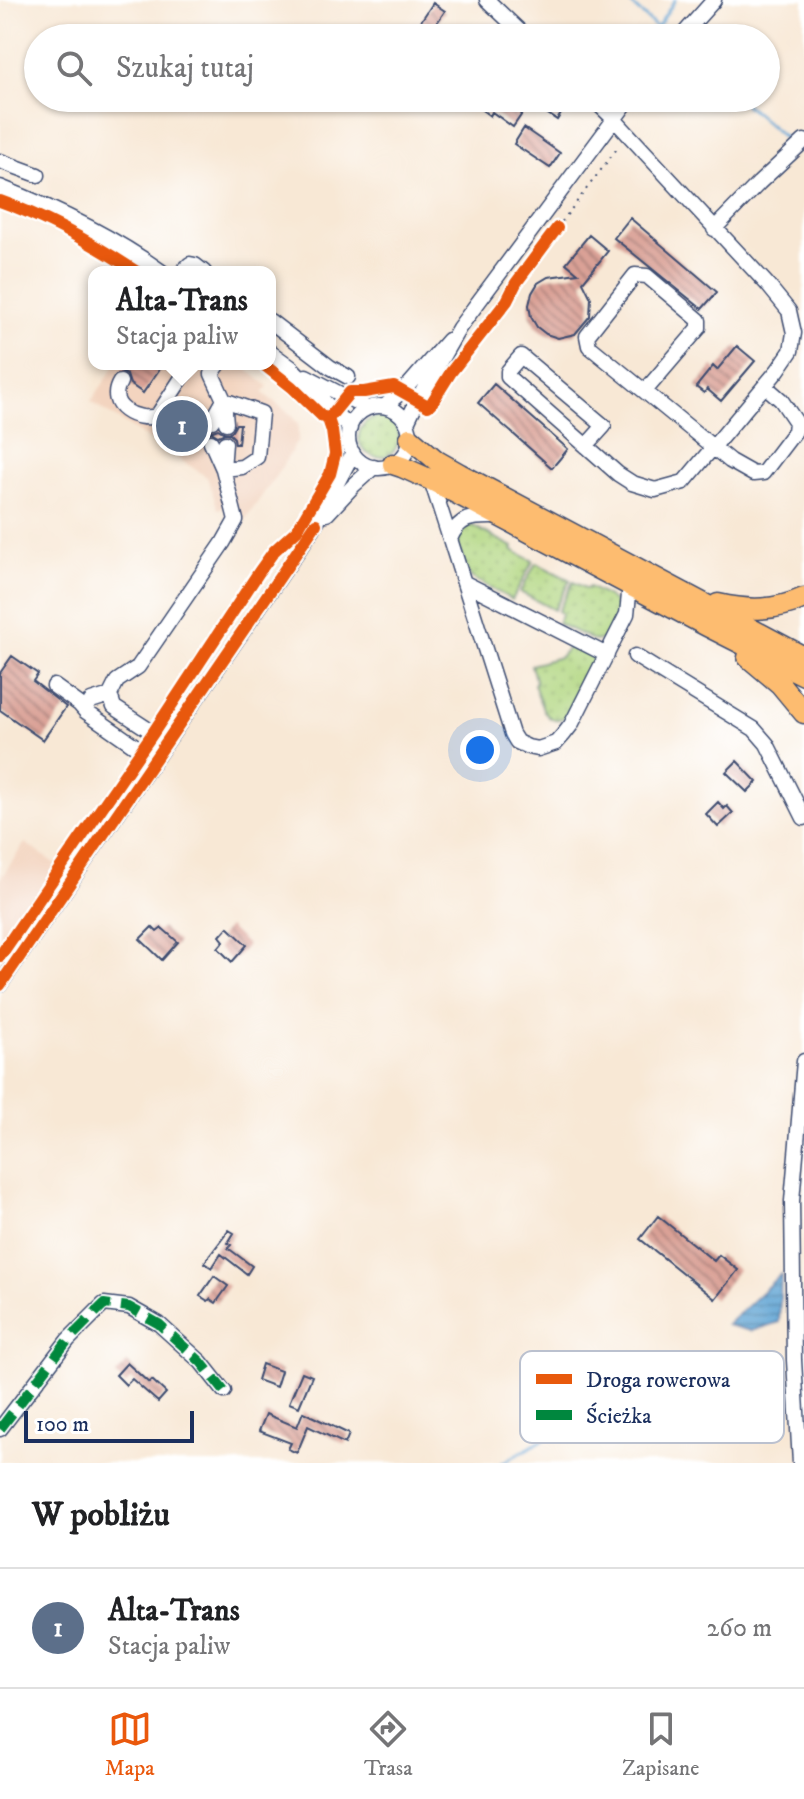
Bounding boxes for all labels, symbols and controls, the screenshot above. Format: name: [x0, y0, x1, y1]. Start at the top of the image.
search box: [24, 24, 780, 112]
icon: search: [52, 46, 96, 90]
text: Szukaj tutaj: [116, 50, 254, 87]
popup: [88, 266, 276, 370]
text: Alta-Trans: [116, 283, 248, 320]
text: Stacja paliw: [116, 320, 238, 353]
pin: 1: [156, 396, 208, 456]
your location: [460, 730, 500, 770]
legend: [520, 1351, 784, 1443]
text: Droga rowerowa: [586, 1367, 731, 1394]
text: Ścieżka: [586, 1402, 652, 1430]
scale bar: [24, 1407, 194, 1443]
text: 100 m: [36, 1411, 89, 1438]
text: W pobliżu: [32, 1494, 170, 1536]
text: Alta-Trans: [108, 1593, 240, 1630]
text: 1: [53, 1612, 63, 1645]
text: 260 m: [707, 1612, 772, 1645]
text: Stacja paliw: [108, 1630, 230, 1663]
tab: Mapa: [105, 1707, 155, 1782]
tab: Trasa: [364, 1707, 413, 1782]
tab: Zapisane: [622, 1707, 699, 1782]

